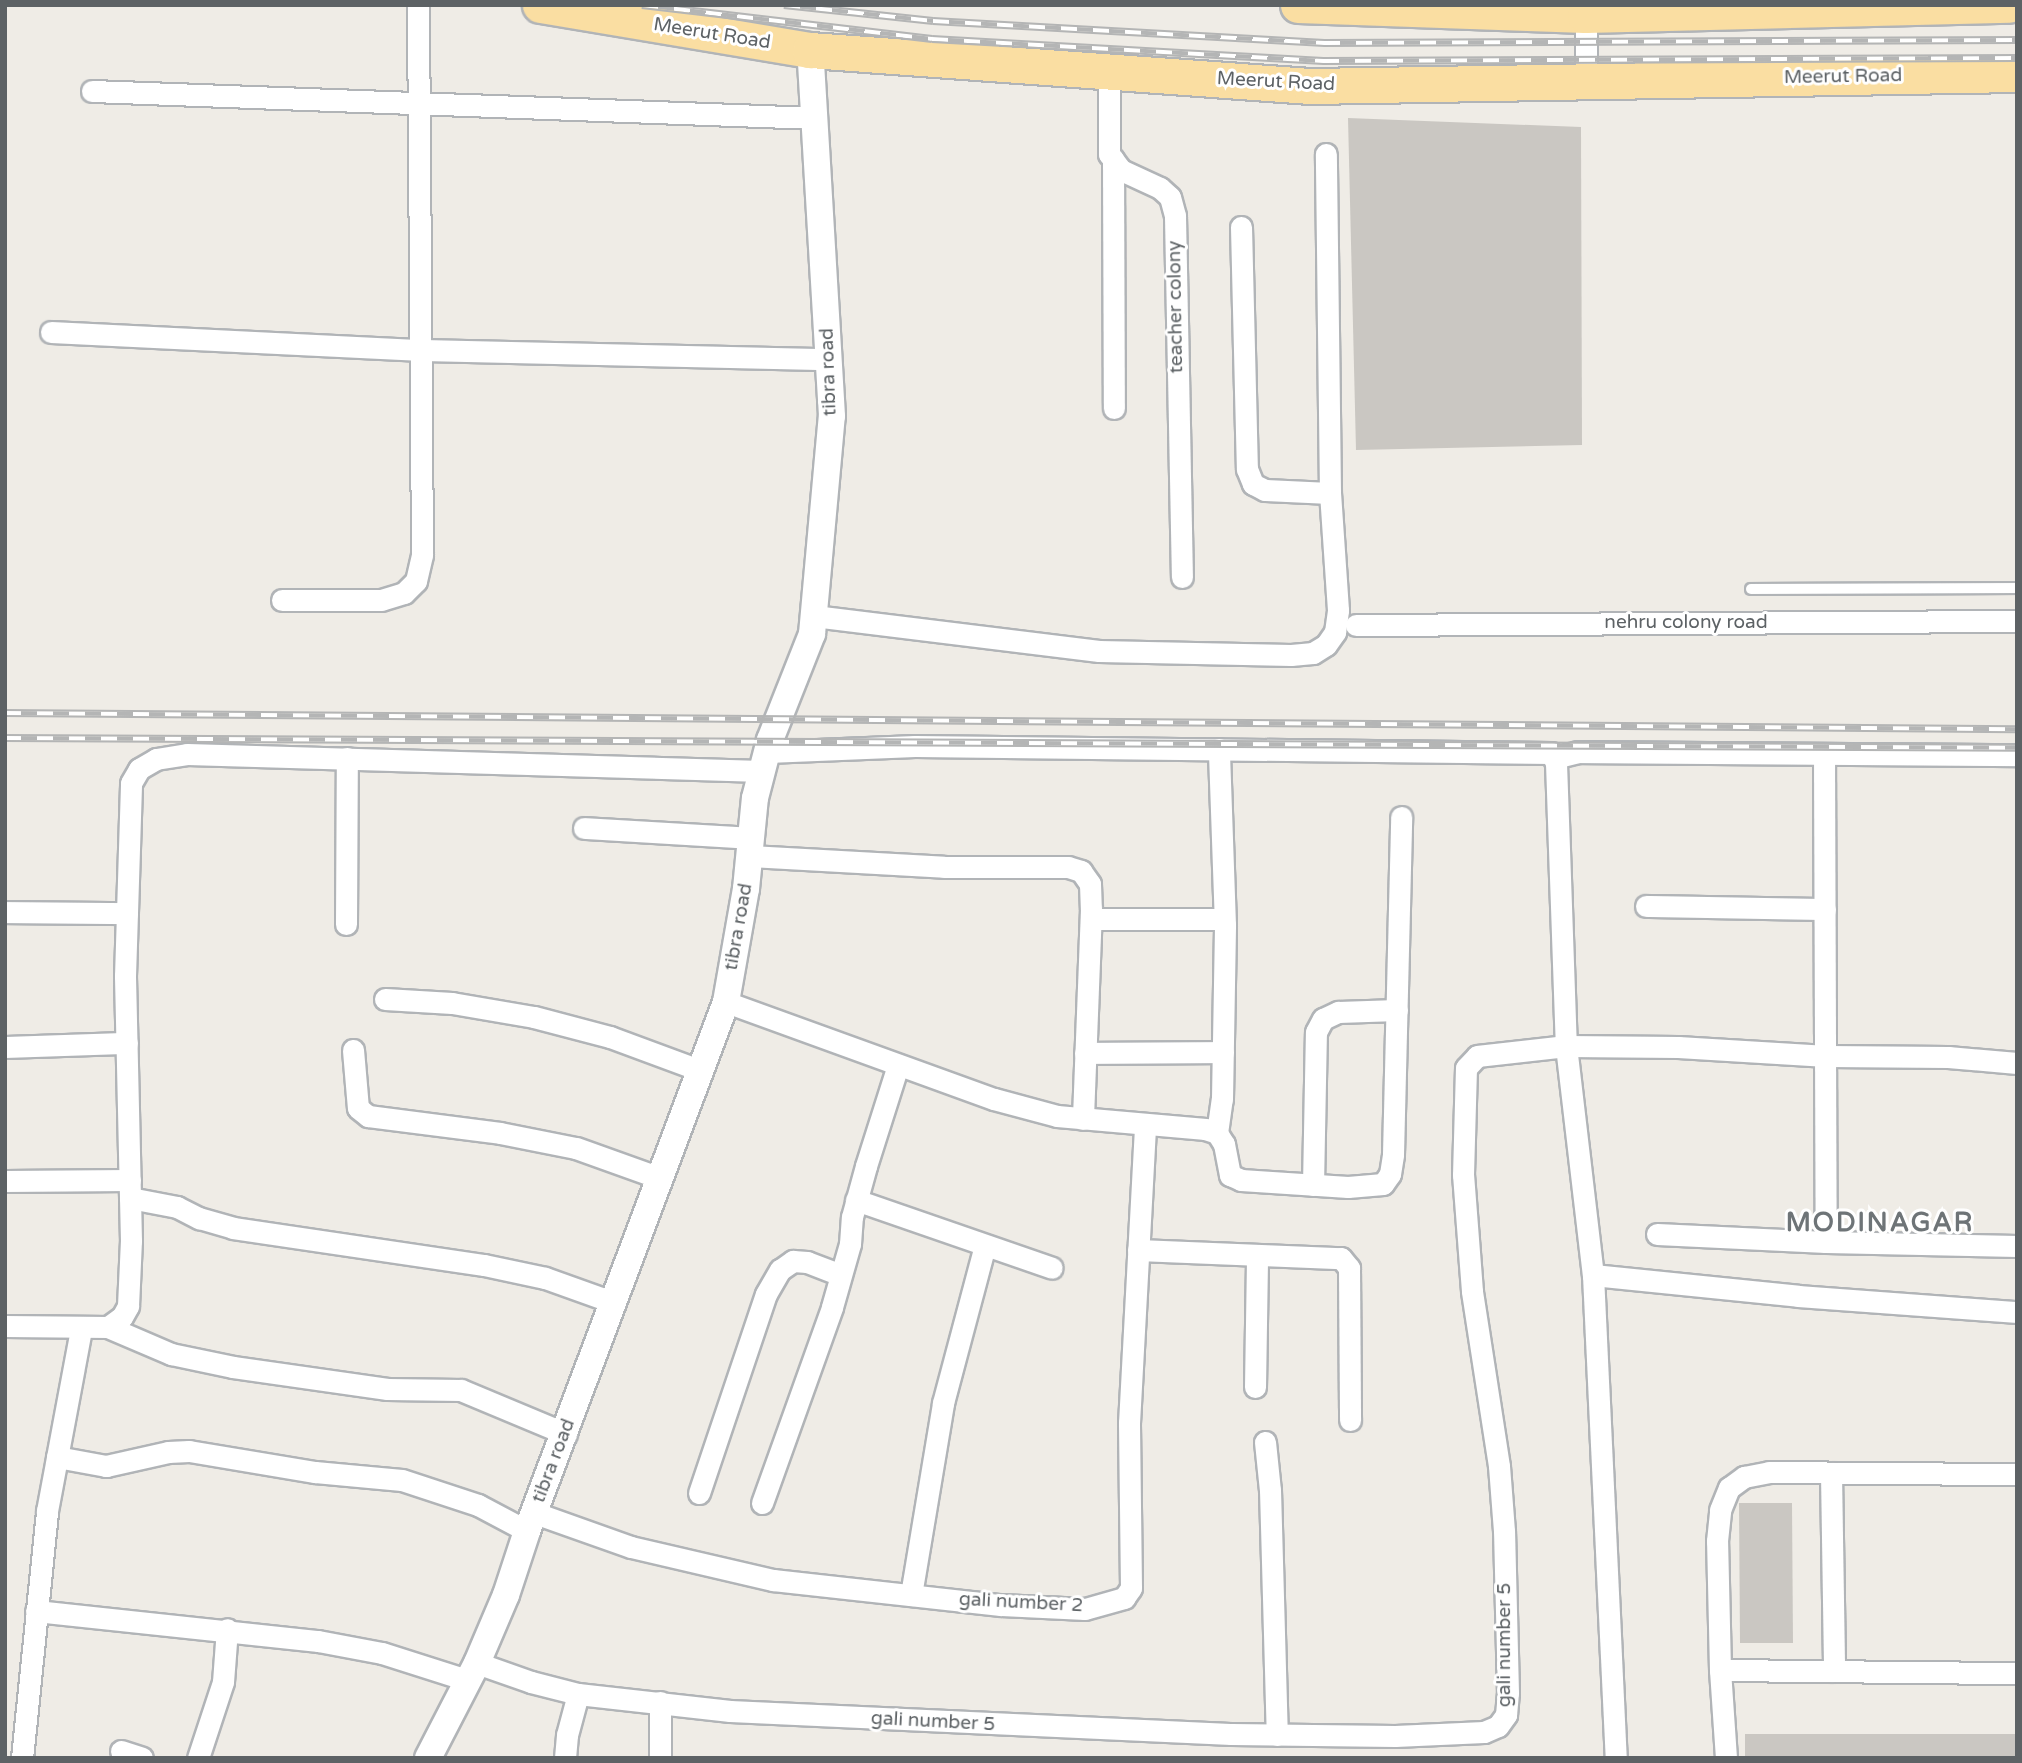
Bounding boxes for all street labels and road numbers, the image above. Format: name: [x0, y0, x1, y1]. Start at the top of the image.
street label: Meerut Road: [652, 13, 772, 55]
street label: Meerut Road: [1784, 65, 1902, 89]
street label: Meerut Road: [1216, 68, 1336, 96]
street label: teacher colony: [1163, 240, 1189, 374]
street label: tibra road: [816, 328, 842, 416]
street label: nehru colony road: [1604, 612, 1768, 634]
street label: tibra road: [720, 882, 758, 972]
street label: tibra road: [528, 1416, 580, 1506]
street label: gali number 5: [1494, 1583, 1516, 1707]
street label: gali number 2: [958, 1588, 1084, 1618]
street label: gali number 5: [870, 1707, 996, 1737]

